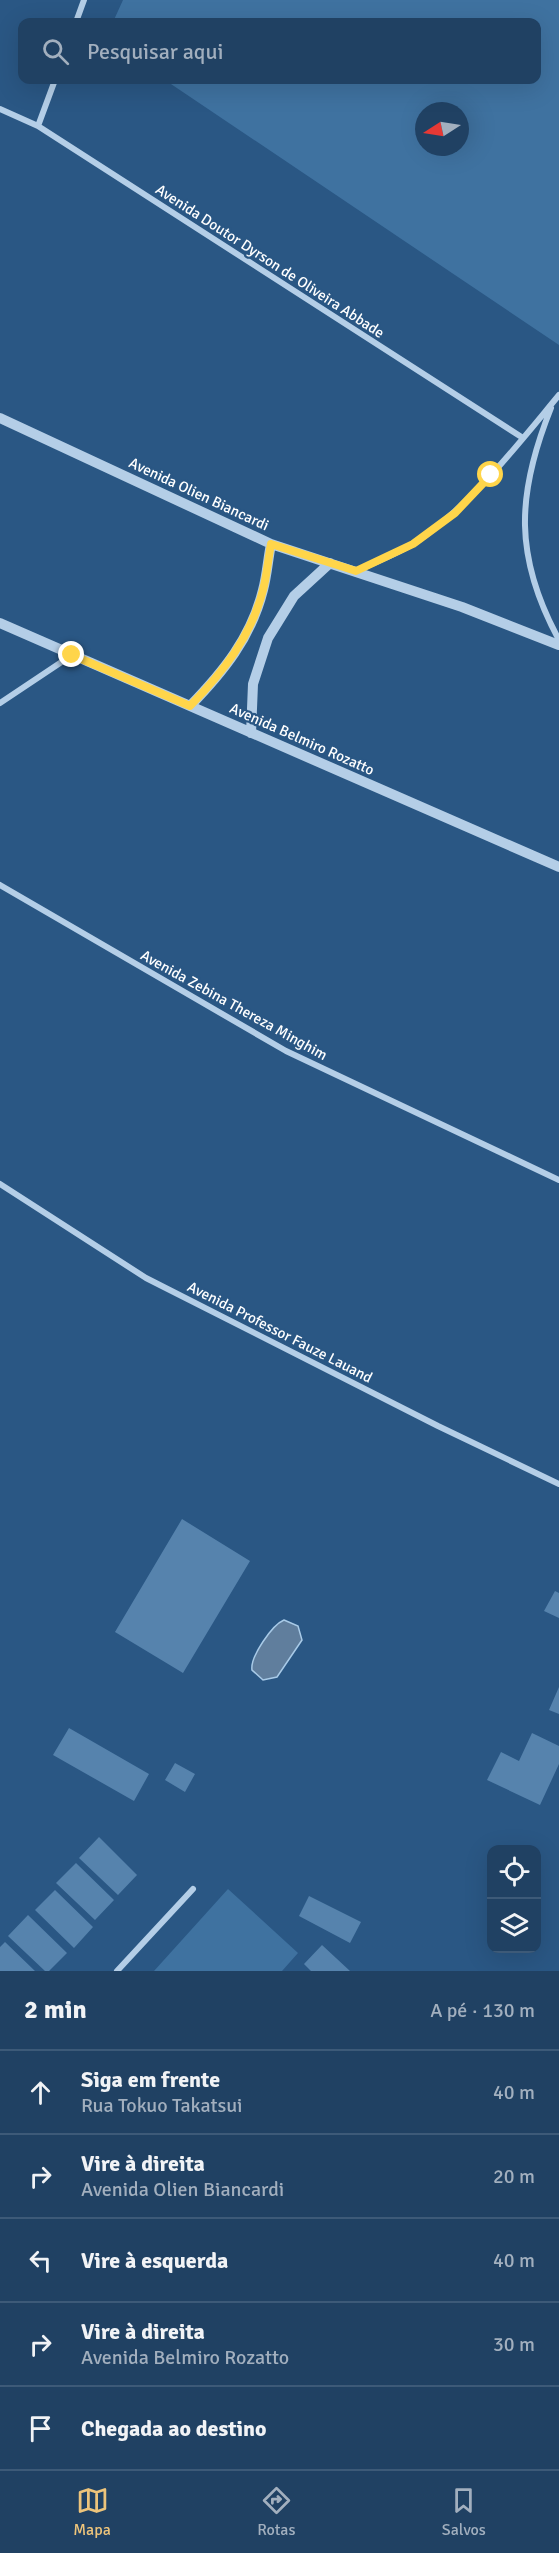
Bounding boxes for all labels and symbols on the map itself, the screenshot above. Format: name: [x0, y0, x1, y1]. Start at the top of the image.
north arrow: [415, 102, 469, 156]
street label: Avenida Doutor Dyrson de Oliveira Abbade: [152, 180, 388, 342]
street label: Avenida Olien Biancardi: [126, 454, 272, 534]
route start: [477, 461, 503, 487]
route end: [58, 641, 84, 667]
street label: Avenida Belmiro Rozatto: [227, 699, 377, 779]
street label: Avenida Zebina Thereza Minghim: [138, 946, 331, 1064]
street label: Avenida Professor Fauze Lauand: [185, 1277, 376, 1387]

